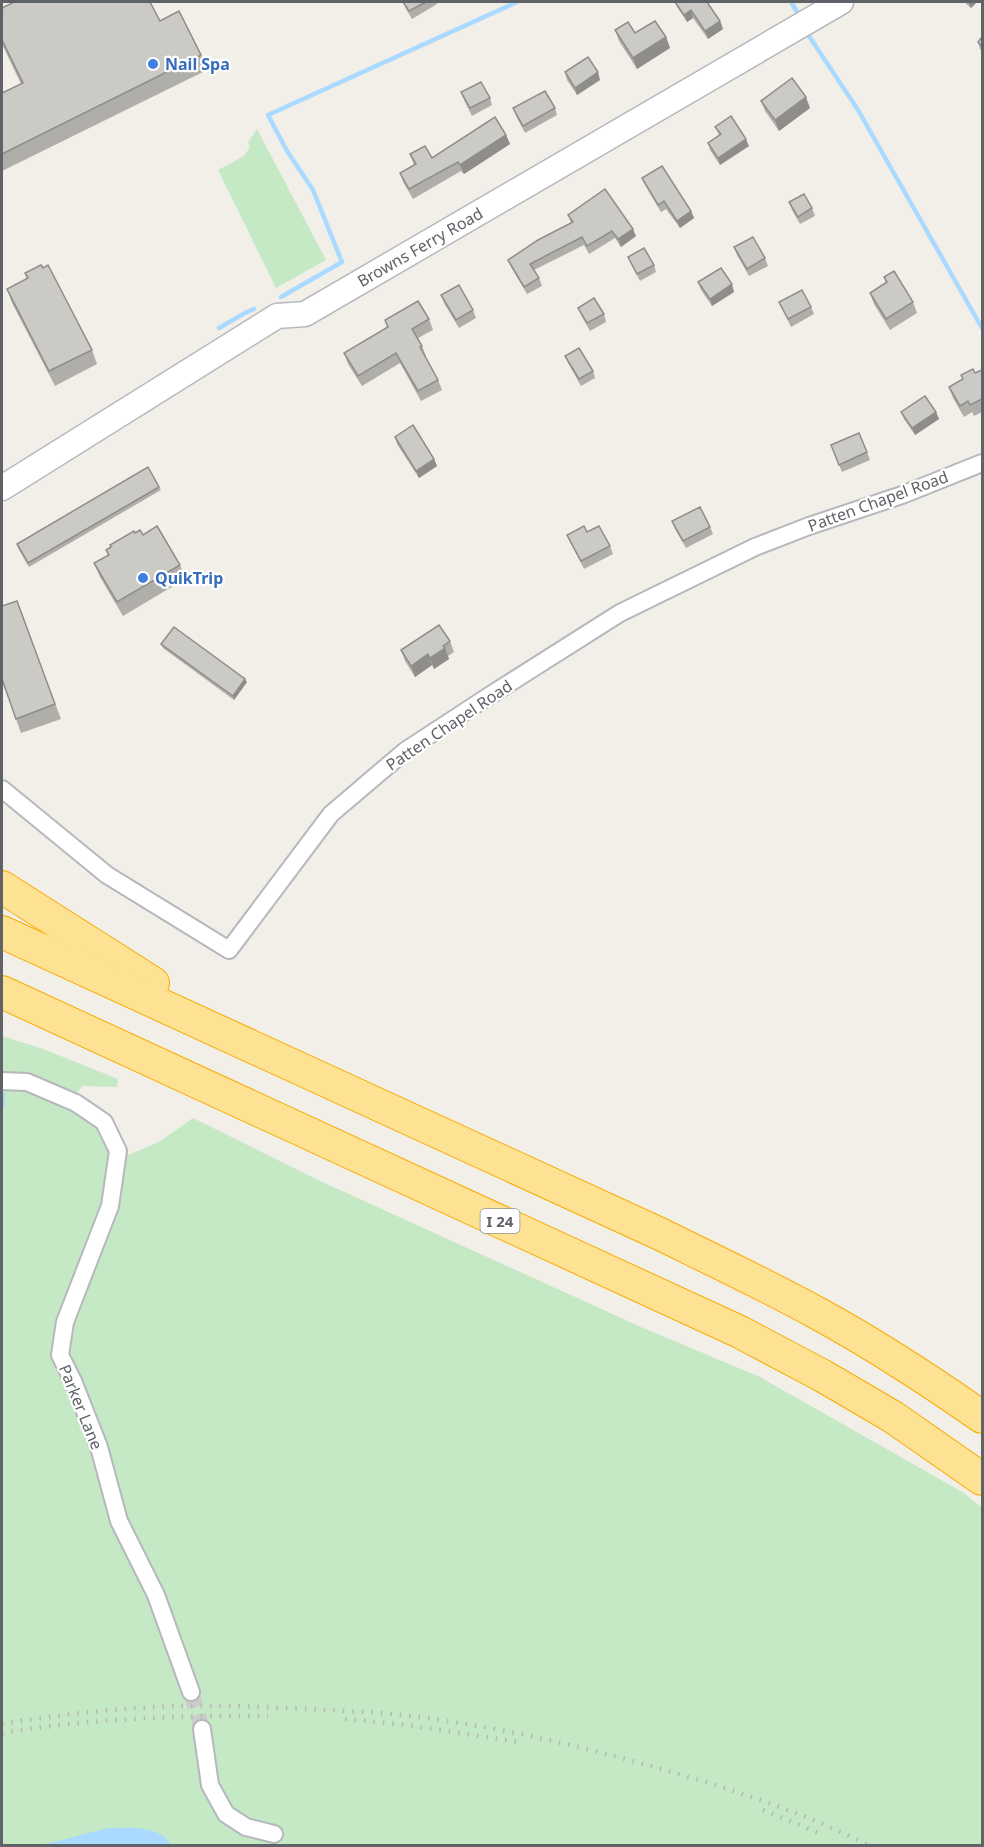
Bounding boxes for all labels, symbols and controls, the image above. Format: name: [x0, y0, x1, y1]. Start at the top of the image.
place label: Nail Spa: [165, 53, 230, 75]
marker: Nail Spa: [146, 57, 160, 71]
street label: Browns Ferry Road: [353, 202, 487, 292]
street label: Patten Chapel Road: [805, 465, 951, 537]
place label: QuikTrip: [155, 567, 223, 589]
marker: QuikTrip: [136, 571, 150, 585]
street label: Patten Chapel Road: [382, 675, 516, 775]
road number: I 24: [480, 1209, 520, 1233]
street label: Parker Lane: [54, 1361, 108, 1453]

